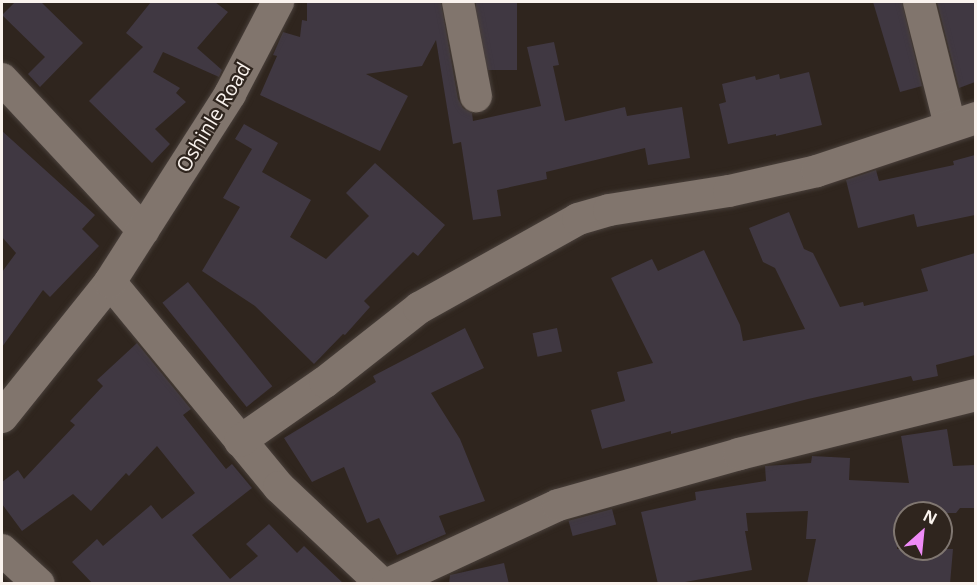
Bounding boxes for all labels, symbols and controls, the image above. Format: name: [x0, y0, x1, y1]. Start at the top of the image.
street label: Oshinle Road: [171, 58, 255, 176]
north arrow: [893, 501, 953, 561]
text: N: [919, 504, 941, 529]

